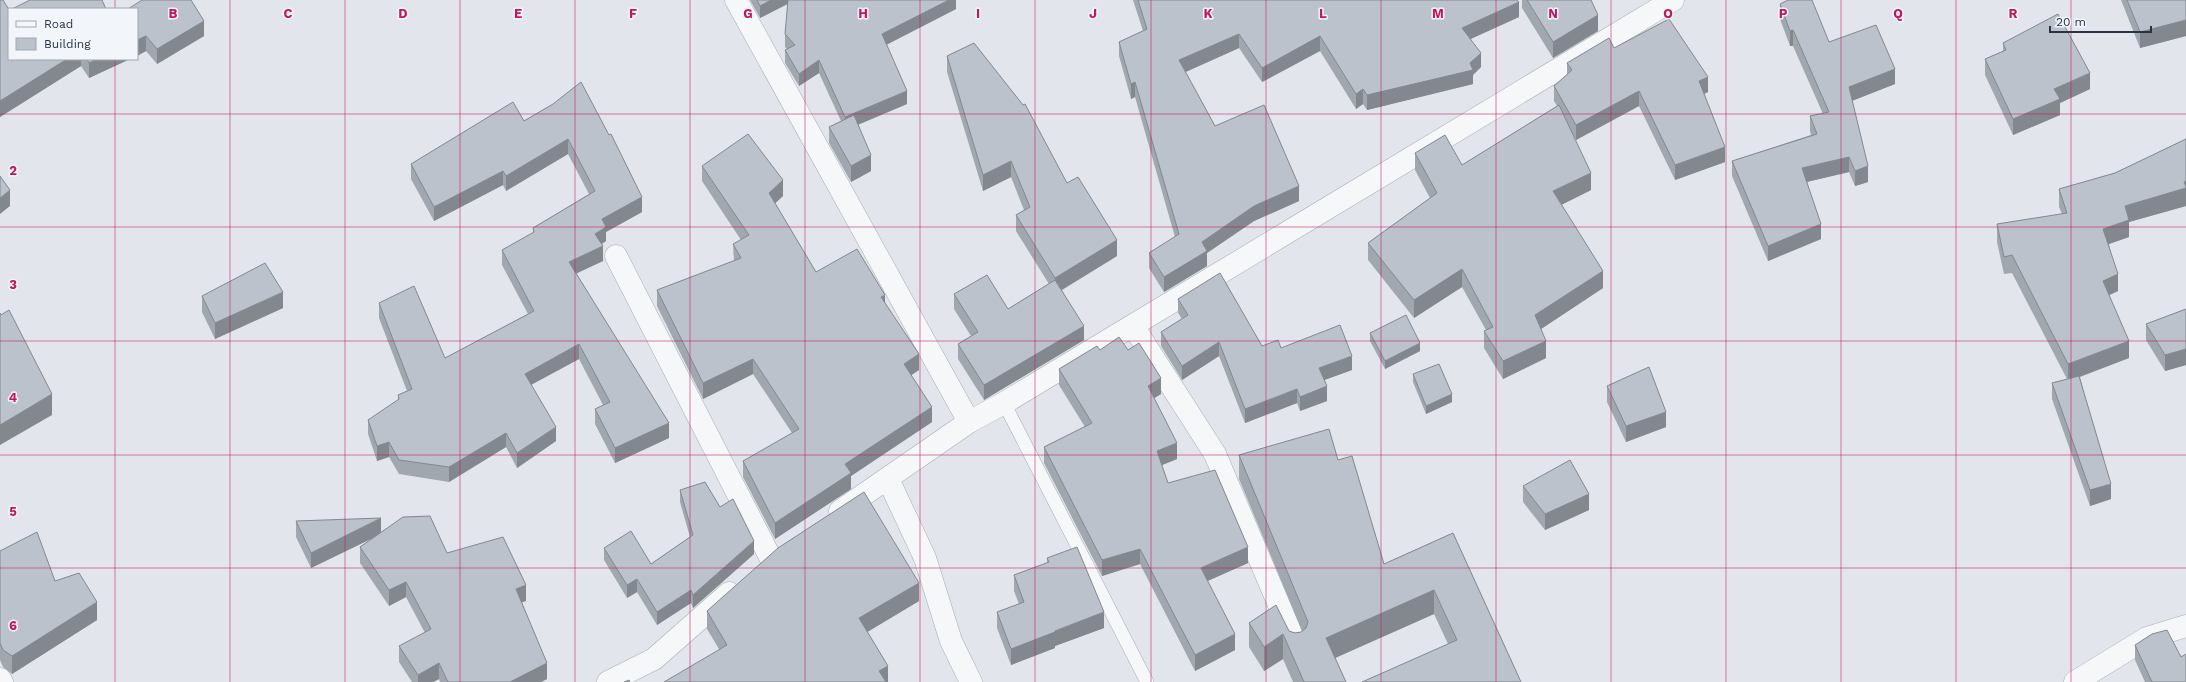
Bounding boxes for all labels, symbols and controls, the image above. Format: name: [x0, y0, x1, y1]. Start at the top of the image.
text: B: [169, 6, 178, 21]
text: C: [284, 6, 293, 21]
text: D: [398, 6, 408, 21]
text: E: [514, 6, 522, 21]
text: F: [629, 6, 637, 21]
text: G: [743, 6, 753, 21]
text: H: [858, 6, 868, 21]
text: I: [976, 6, 980, 21]
text: J: [1089, 6, 1097, 21]
text: K: [1203, 6, 1213, 21]
text: L: [1319, 6, 1327, 21]
text: M: [1432, 6, 1444, 21]
text: N: [1548, 6, 1558, 21]
text: O: [1663, 6, 1673, 21]
text: P: [1779, 6, 1788, 21]
text: Q: [1893, 6, 1903, 21]
text: R: [2009, 6, 2018, 21]
legend: [8, 8, 138, 60]
scale bar: [2050, 8, 2151, 34]
text: 20 m: [2056, 15, 2086, 29]
text: Road: [44, 17, 73, 31]
text: Building: [44, 37, 91, 51]
text: 2: [9, 163, 17, 178]
text: 3: [9, 277, 17, 292]
text: 4: [9, 390, 18, 405]
text: 5: [9, 504, 17, 519]
text: 6: [9, 618, 17, 633]

